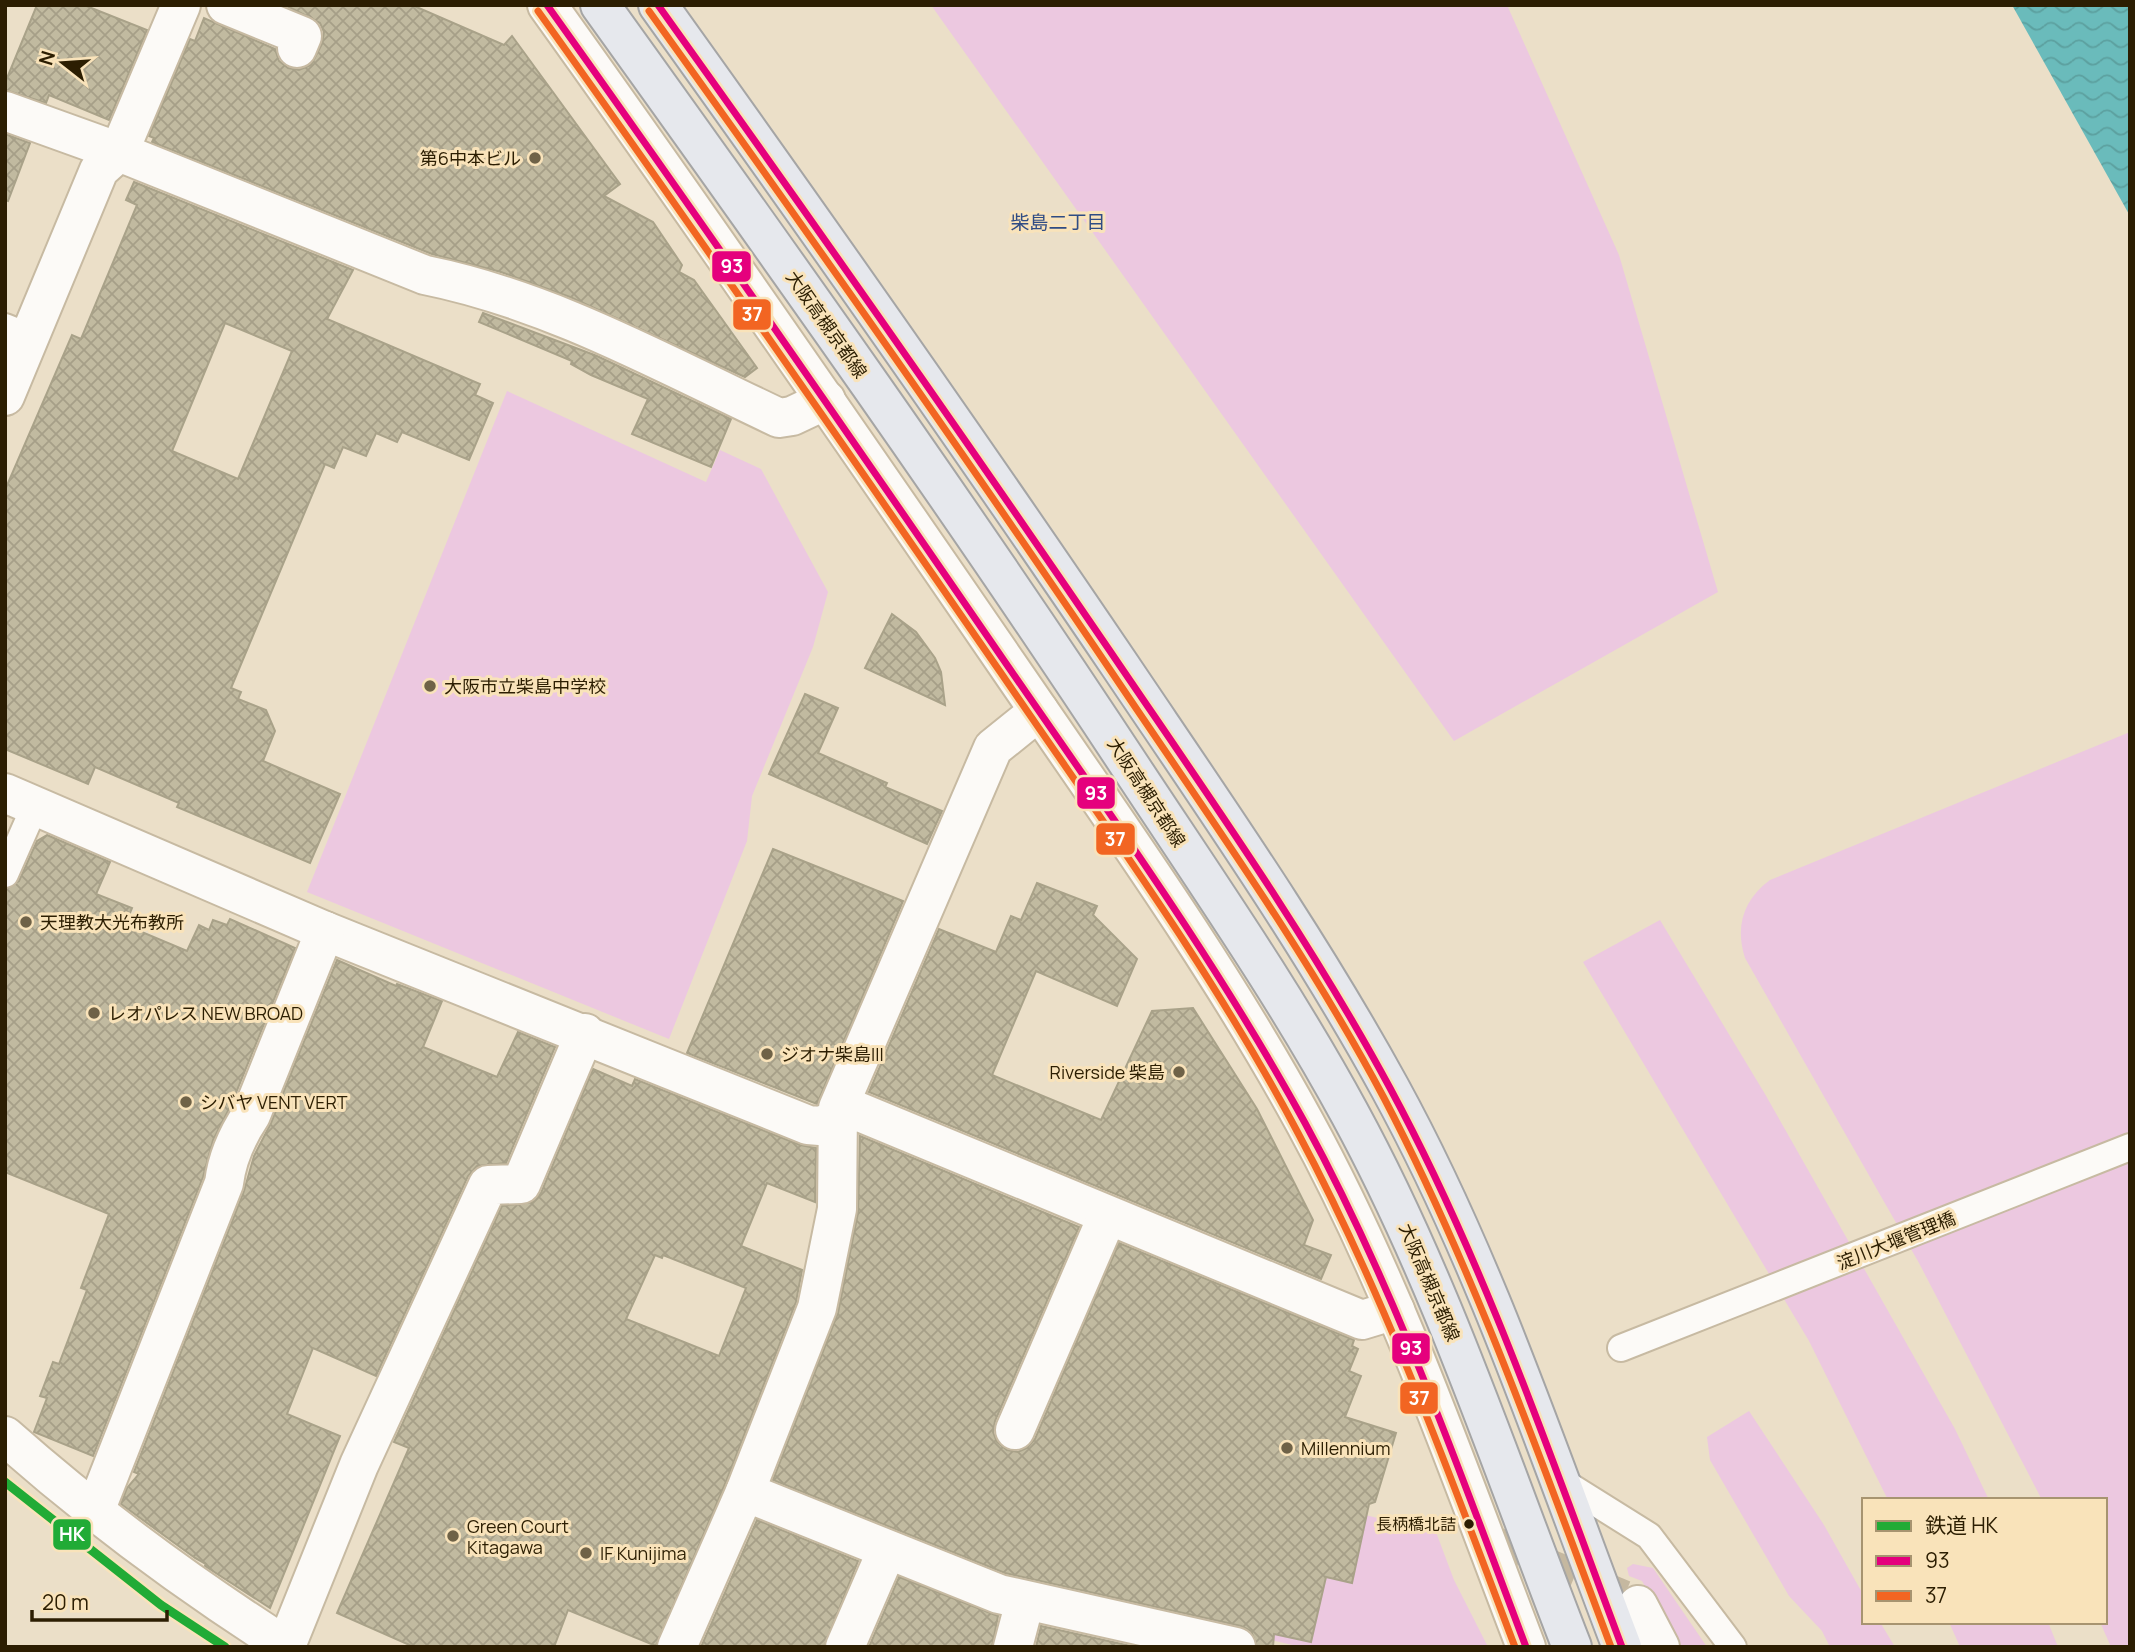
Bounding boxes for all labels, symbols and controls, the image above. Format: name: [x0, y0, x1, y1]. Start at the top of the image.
north arrow: [28, 28, 98, 98]
text: N: [32, 48, 61, 68]
place label: 第6中本ビル: [420, 146, 521, 170]
marker: 第6中本ビル: [527, 150, 543, 166]
district label: 柴島二丁目: [1010, 209, 1106, 235]
line badge: 93: [711, 250, 752, 283]
text: 93: [721, 253, 743, 279]
street label: 大阪高槻京都線: [781, 266, 873, 382]
line badge: 37: [732, 298, 772, 331]
text: 37: [741, 301, 763, 327]
place label: 大阪市立柴島中学校: [444, 674, 606, 698]
marker: 大阪市立柴島中学校: [422, 678, 438, 694]
street label: 大阪高槻京都線: [1103, 733, 1191, 851]
line badge: 93: [1076, 776, 1116, 810]
text: 93: [1085, 780, 1107, 806]
line badge: 37: [1095, 822, 1136, 856]
text: 37: [1104, 826, 1126, 852]
place label: 天理教大光布教所: [40, 910, 184, 934]
marker: 天理教大光布教所: [18, 914, 34, 930]
place label: レオパレス NEW BROAD: [108, 1001, 303, 1025]
marker: レオパレス NEW BROAD: [86, 1005, 102, 1021]
place label: ジオナ柴島III: [781, 1042, 884, 1066]
marker: ジオナ柴島III: [759, 1046, 775, 1062]
place label: Riverside 柴島: [1050, 1060, 1165, 1084]
marker: Riverside 柴島: [1171, 1064, 1187, 1080]
place label: シバヤ VENT VERT: [200, 1090, 348, 1114]
marker: シバヤ VENT VERT: [178, 1094, 194, 1110]
street label: 淀川大堰管理橋: [1833, 1205, 1959, 1275]
street label: 大阪高槻京都線: [1394, 1219, 1466, 1345]
line badge: 93: [1391, 1332, 1431, 1365]
text: 93: [1400, 1335, 1422, 1361]
line badge: 37: [1399, 1381, 1439, 1415]
text: 37: [1408, 1385, 1430, 1411]
place label: Millennium: [1301, 1436, 1391, 1460]
marker: Millennium: [1279, 1440, 1295, 1456]
legend: [1862, 1498, 2107, 1624]
text: 鉄道 HK: [1925, 1511, 1999, 1539]
place label: 長柄橋北詰: [1376, 1513, 1456, 1535]
place label: Green Court Kitagawa: [467, 1514, 569, 1559]
marker: 長柄橋北詰: [1462, 1517, 1476, 1531]
line badge: HK: [52, 1518, 92, 1551]
text: HK: [59, 1521, 86, 1547]
marker: Green Court Kitagawa: [445, 1528, 461, 1544]
place label: IF Kunijima: [600, 1541, 686, 1565]
marker: IF Kunijima: [578, 1545, 594, 1561]
text: 93: [1925, 1546, 1950, 1574]
scale bar: [32, 1578, 166, 1622]
text: 37: [1925, 1581, 1947, 1609]
text: 20 m: [42, 1588, 89, 1616]

